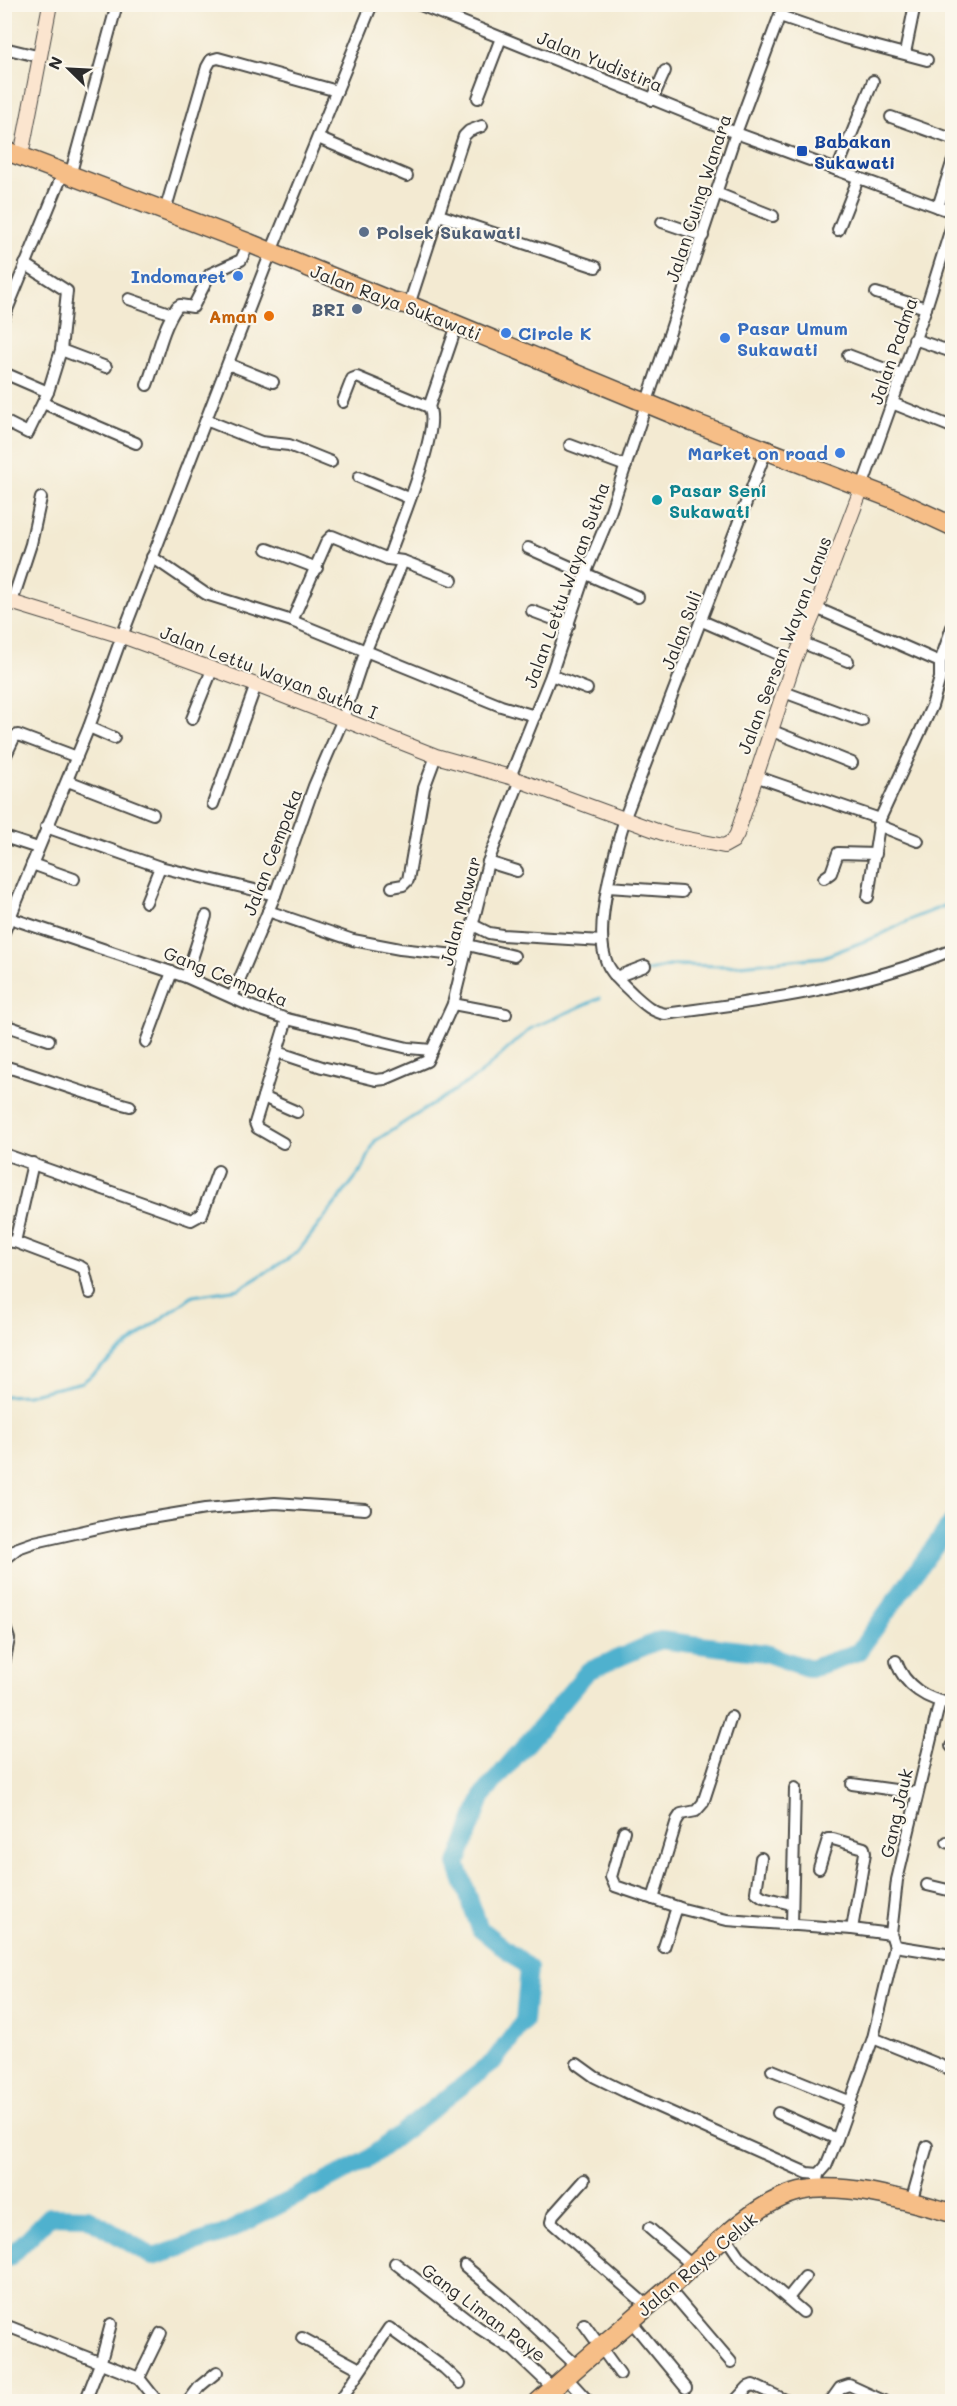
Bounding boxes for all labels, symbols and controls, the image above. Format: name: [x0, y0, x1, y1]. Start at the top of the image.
street label: Jalan Yudistira: [534, 25, 666, 97]
north arrow: [39, 39, 99, 99]
text: N: [43, 53, 67, 73]
street label: Jalan Cuing Wanara: [659, 111, 737, 285]
place label: Babakan Sukawati: [814, 129, 895, 174]
marker: Babakan Sukawati: [795, 144, 809, 158]
place label: Polsek Sukawati: [376, 220, 521, 244]
marker: Polsek Sukawati: [357, 225, 371, 239]
street label: Jalan Raya Sukawati: [307, 258, 485, 346]
place label: Indomaret: [131, 264, 226, 288]
marker: Indomaret: [231, 269, 245, 283]
street label: Jalan Padma: [863, 294, 923, 408]
place label: BRI: [311, 297, 345, 321]
marker: BRI: [350, 302, 364, 316]
place label: Aman: [209, 304, 257, 328]
marker: Aman: [262, 309, 276, 323]
place label: Pasar Umum Sukawati: [737, 316, 848, 361]
place label: Circle K: [518, 321, 592, 345]
marker: Circle K: [499, 326, 513, 340]
marker: Pasar Umum Sukawati: [718, 331, 732, 345]
place label: Market on road: [688, 441, 828, 465]
marker: Market on road: [833, 446, 847, 460]
place label: Pasar Seni Sukawati: [669, 478, 767, 523]
street label: Jalan Lettu Wayan Sutha: [518, 479, 614, 691]
marker: Pasar Seni Sukawati: [650, 493, 664, 507]
street label: Jalan Sersan Wayan Lanus: [731, 533, 837, 757]
street label: Jalan Suli: [655, 587, 707, 673]
street label: Jalan Lettu Wayan Sutha I: [157, 619, 381, 725]
street label: Jalan Cempaka: [237, 785, 307, 919]
street label: Jalan Mawar: [434, 854, 486, 968]
street label: Gang Cempaka: [160, 940, 292, 1012]
street label: Gang Jauk: [874, 1766, 918, 1860]
street label: Jalan Raya Celuk: [632, 2207, 762, 2321]
street label: Gang Liman Paye: [417, 2257, 551, 2367]

